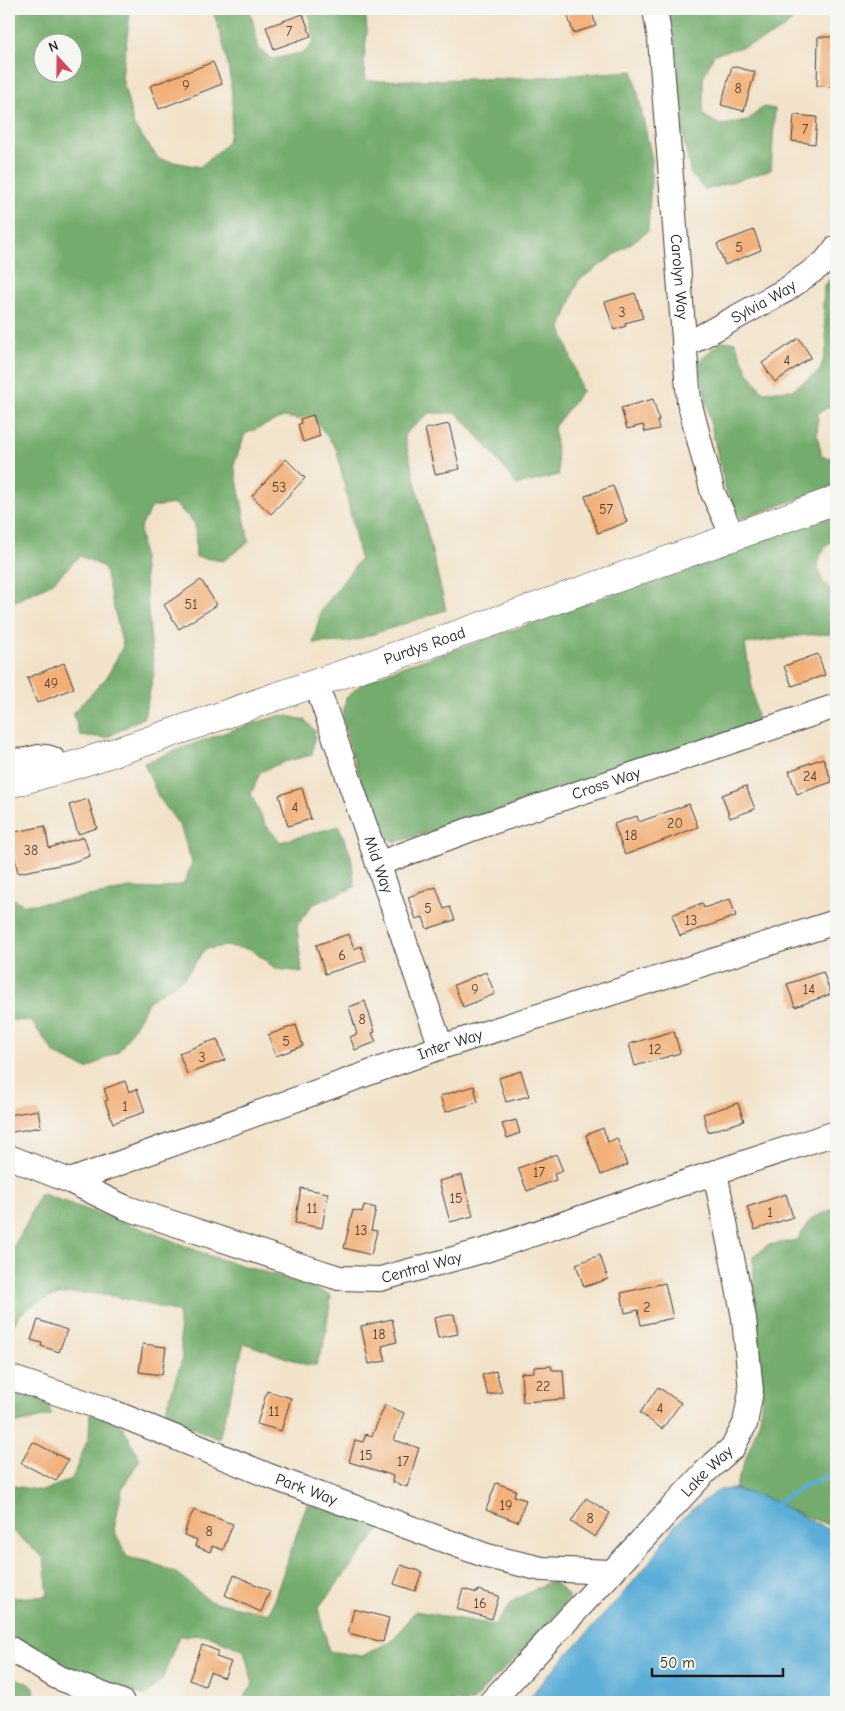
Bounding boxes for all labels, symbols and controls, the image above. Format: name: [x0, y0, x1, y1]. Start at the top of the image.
house number: 7: [286, 23, 293, 40]
north arrow: [32, 32, 82, 82]
text: N: [46, 37, 61, 56]
house number: 9: [182, 77, 190, 94]
house number: 8: [734, 80, 742, 97]
house number: 7: [802, 121, 809, 138]
street label: Carolyn Way: [667, 233, 691, 321]
house number: 5: [735, 239, 743, 256]
street label: Sylvia Way: [728, 276, 800, 327]
house number: 3: [618, 304, 626, 321]
house number: 4: [784, 352, 791, 369]
house number: 53: [272, 479, 286, 496]
house number: 57: [599, 501, 613, 518]
house number: 51: [184, 596, 198, 613]
street label: Purdys Road: [381, 624, 468, 668]
house number: 49: [44, 675, 58, 692]
street label: Cross Way: [570, 763, 644, 804]
house number: 24: [803, 768, 817, 785]
house number: 4: [292, 799, 299, 816]
house number: 20: [667, 815, 683, 832]
house number: 18: [625, 827, 637, 844]
street label: Mid Way: [360, 834, 397, 896]
house number: 38: [24, 842, 38, 859]
house number: 5: [424, 900, 432, 917]
house number: 13: [685, 912, 697, 929]
house number: 6: [338, 947, 346, 964]
house number: 9: [471, 981, 479, 998]
house number: 14: [803, 981, 815, 998]
house number: 8: [358, 1011, 366, 1028]
street label: Inter Way: [415, 1025, 486, 1064]
house number: 5: [282, 1033, 290, 1050]
house number: 12: [649, 1041, 661, 1058]
house number: 3: [198, 1049, 206, 1066]
house number: 1: [122, 1098, 128, 1115]
house number: 17: [533, 1164, 545, 1181]
house number: 15: [449, 1190, 463, 1207]
house number: 11: [306, 1200, 318, 1217]
house number: 1: [767, 1204, 773, 1221]
house number: 13: [355, 1222, 367, 1239]
street label: Central Way: [379, 1248, 465, 1287]
house number: 2: [643, 1299, 651, 1316]
house number: 18: [373, 1326, 385, 1343]
house number: 22: [536, 1378, 550, 1395]
house number: 4: [657, 1400, 664, 1417]
house number: 11: [268, 1403, 280, 1420]
street label: Lake Way: [678, 1442, 737, 1501]
house number: 15: [359, 1447, 373, 1464]
house number: 17: [397, 1453, 409, 1470]
street label: Park Way: [273, 1470, 340, 1509]
house number: 19: [500, 1497, 512, 1514]
house number: 8: [586, 1510, 594, 1527]
house number: 8: [205, 1523, 213, 1540]
house number: 16: [473, 1595, 487, 1612]
scale bar: [652, 1646, 784, 1678]
text: 50 m: [660, 1654, 695, 1672]

